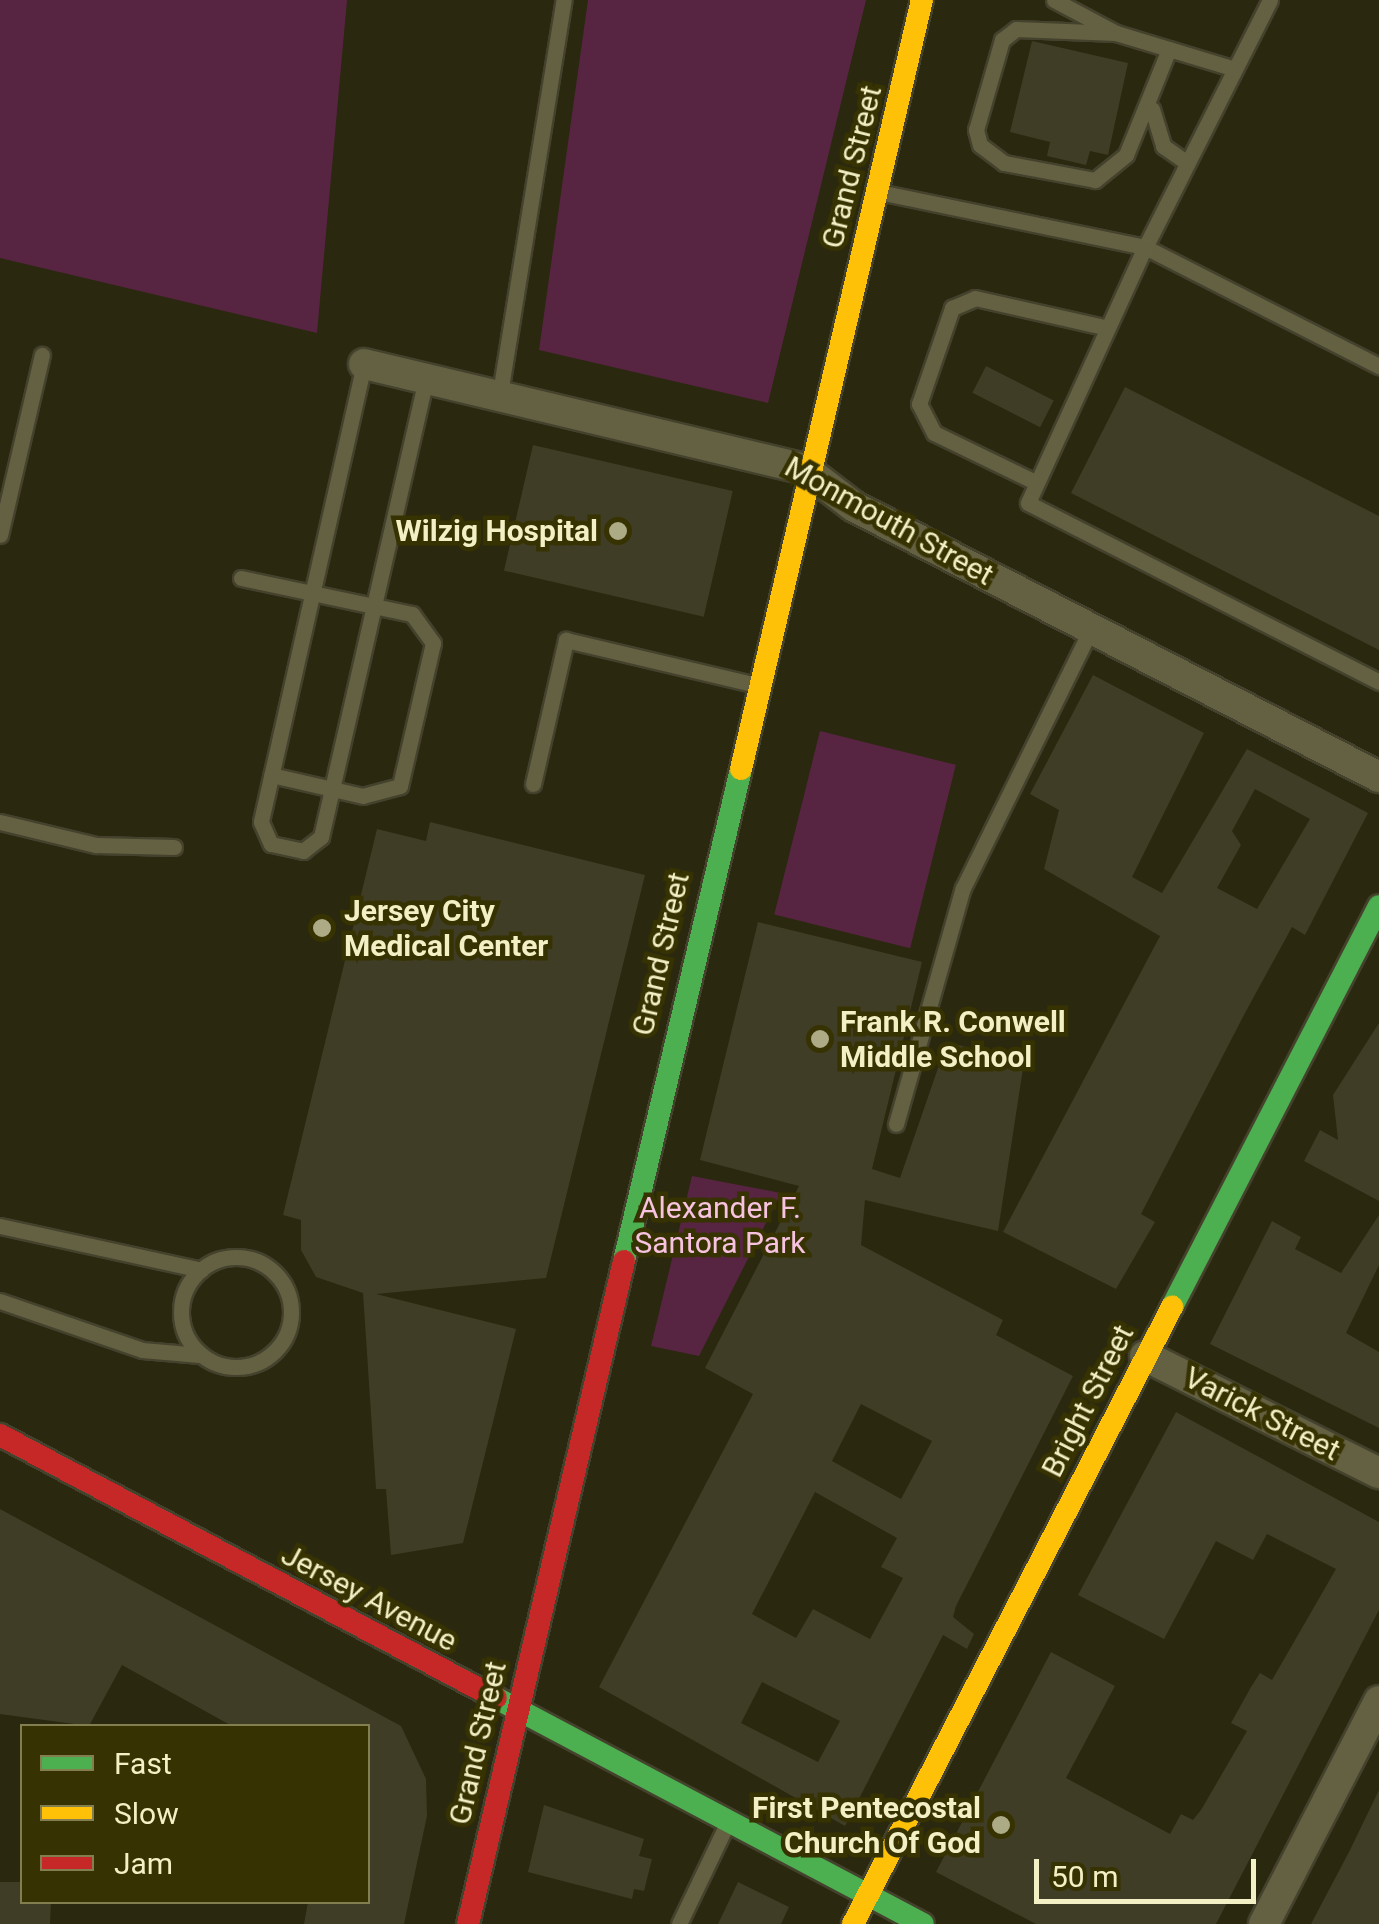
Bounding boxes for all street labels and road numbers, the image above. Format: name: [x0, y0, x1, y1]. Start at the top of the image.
street label: Grand Street: [814, 82, 890, 252]
street label: Monmouth Street: [778, 449, 1000, 593]
street label: Grand Street: [625, 869, 697, 1039]
street label: Bright Street: [1034, 1319, 1142, 1483]
street label: Varick Street: [1178, 1359, 1346, 1469]
street label: Jersey Avenue: [275, 1537, 463, 1659]
street label: Grand Street: [442, 1658, 514, 1828]

